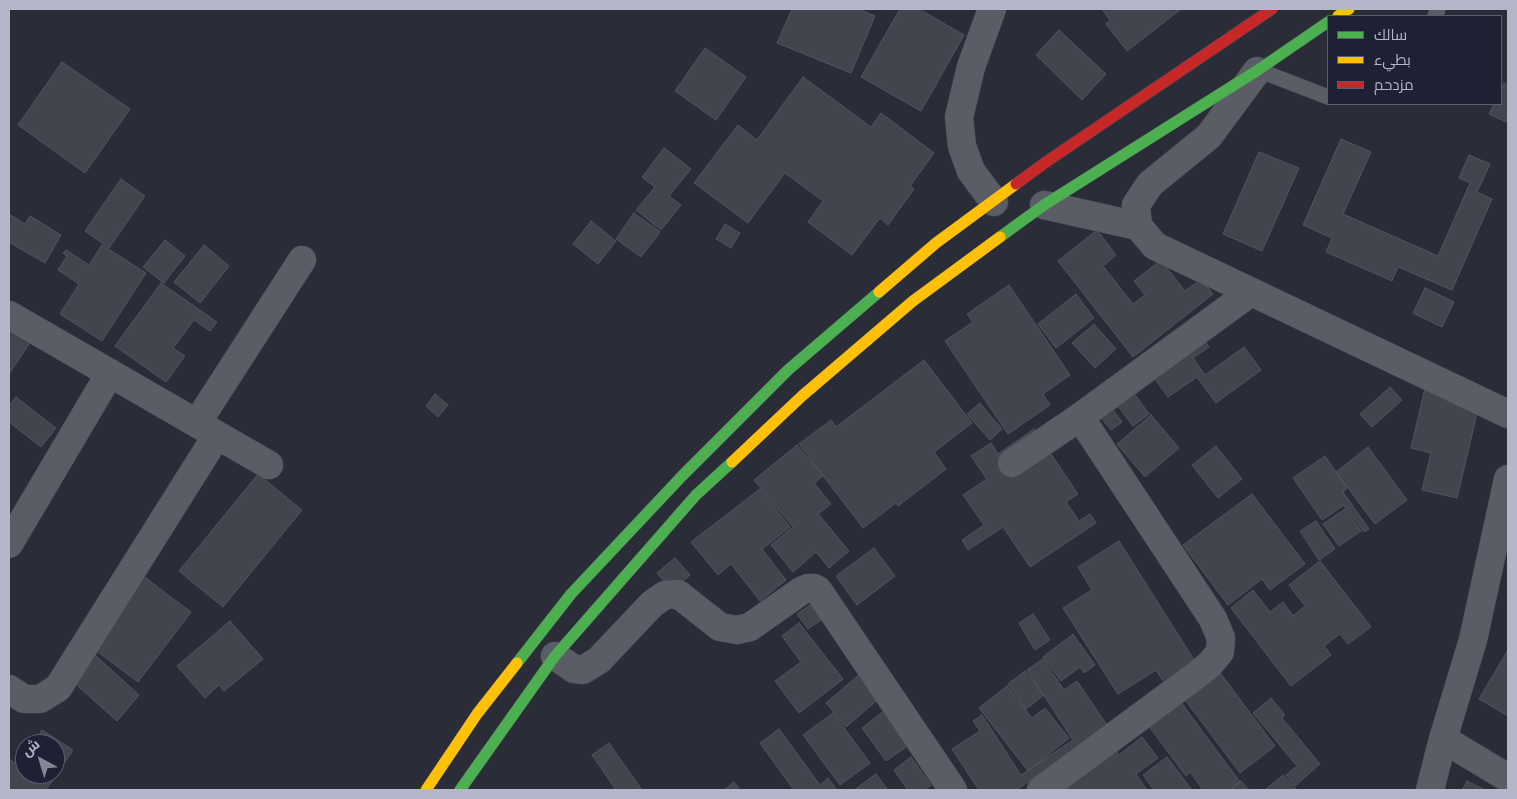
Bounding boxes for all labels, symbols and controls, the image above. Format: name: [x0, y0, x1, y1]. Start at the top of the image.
legend: [1327, 15, 1502, 105]
text: سالك: [1374, 26, 1407, 44]
text: بطيء: [1374, 51, 1411, 69]
text: مزدحم: [1374, 76, 1414, 94]
north arrow: [15, 734, 65, 784]
text: ش: [19, 735, 43, 760]

